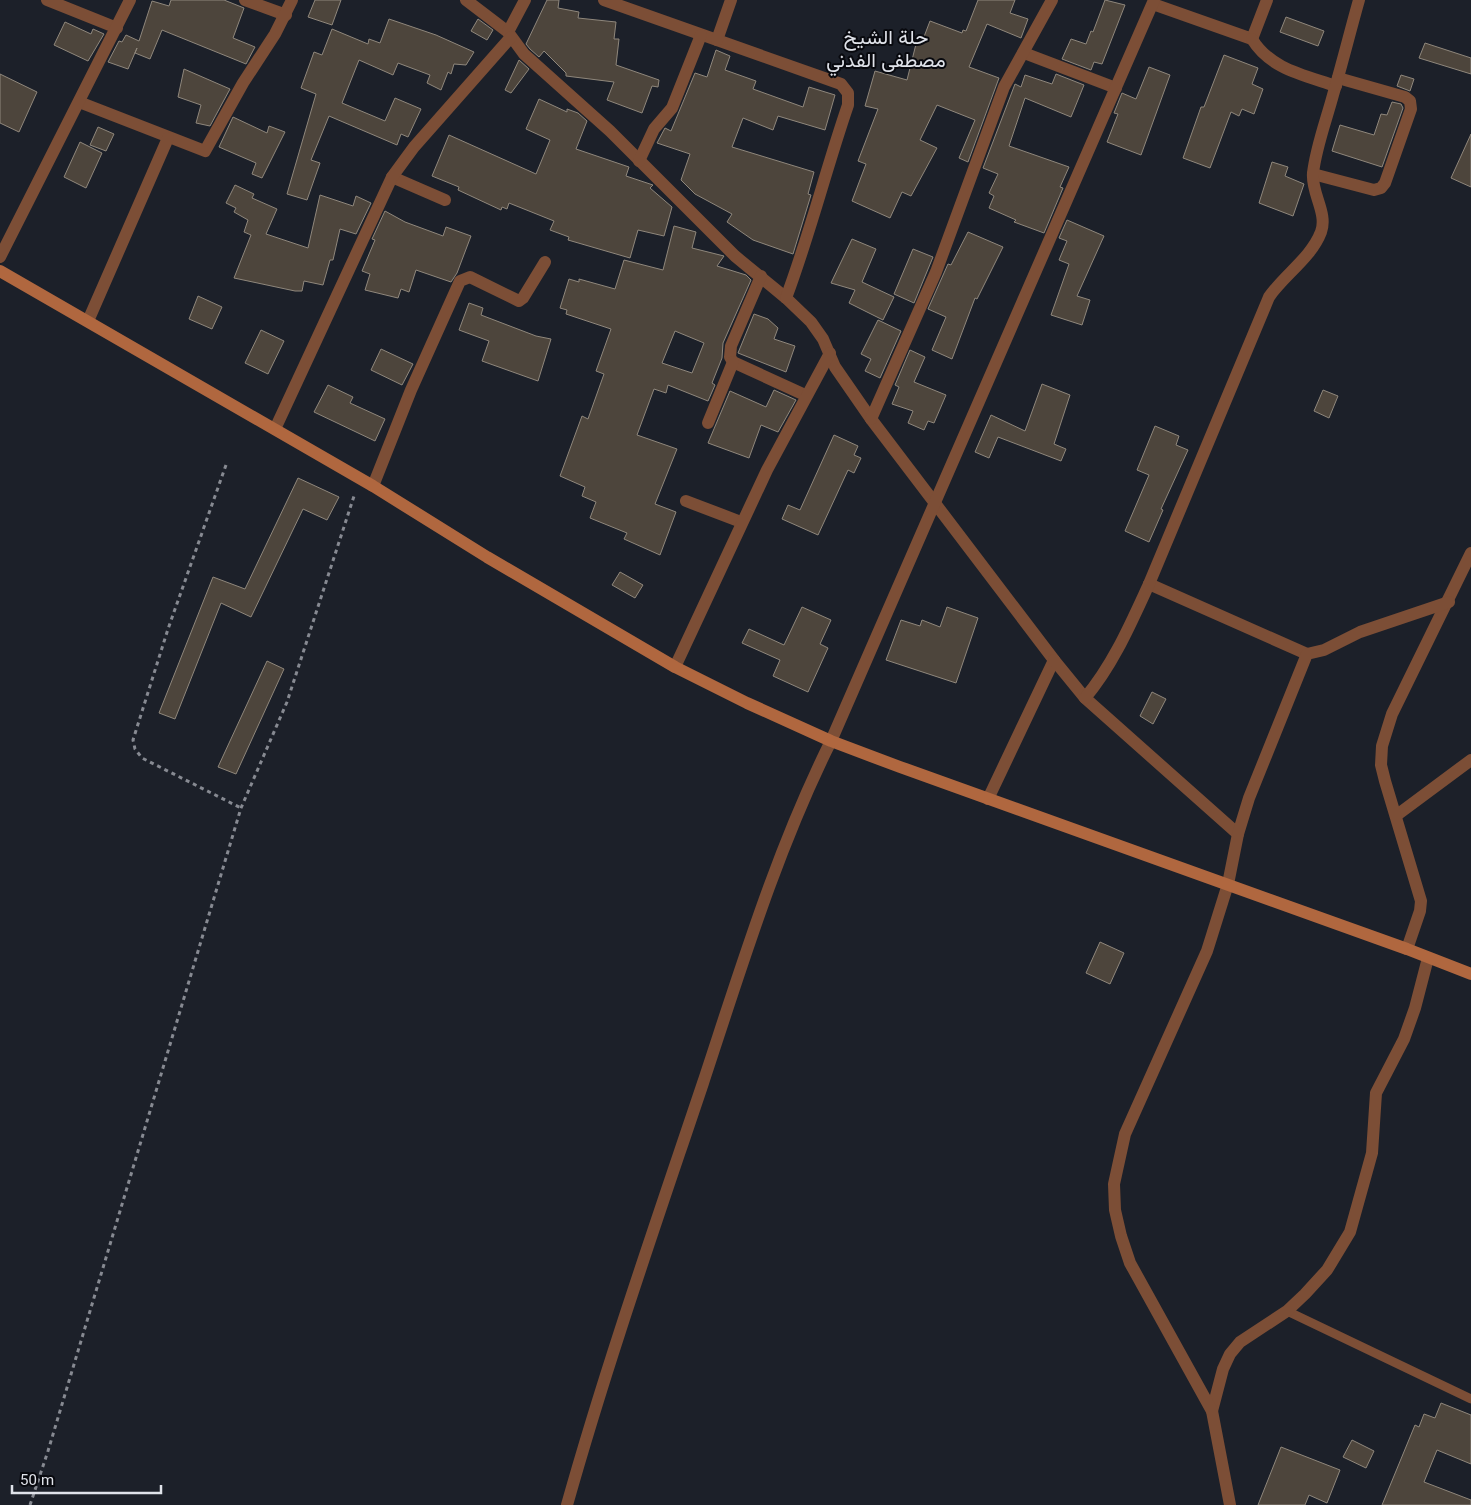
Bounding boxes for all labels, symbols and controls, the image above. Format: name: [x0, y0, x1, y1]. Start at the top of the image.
district label: حلة الشيخ مصطفى الفدني: [826, 23, 946, 78]
scale bar: [12, 1462, 161, 1494]
text: 50 m: [20, 1470, 54, 1493]

